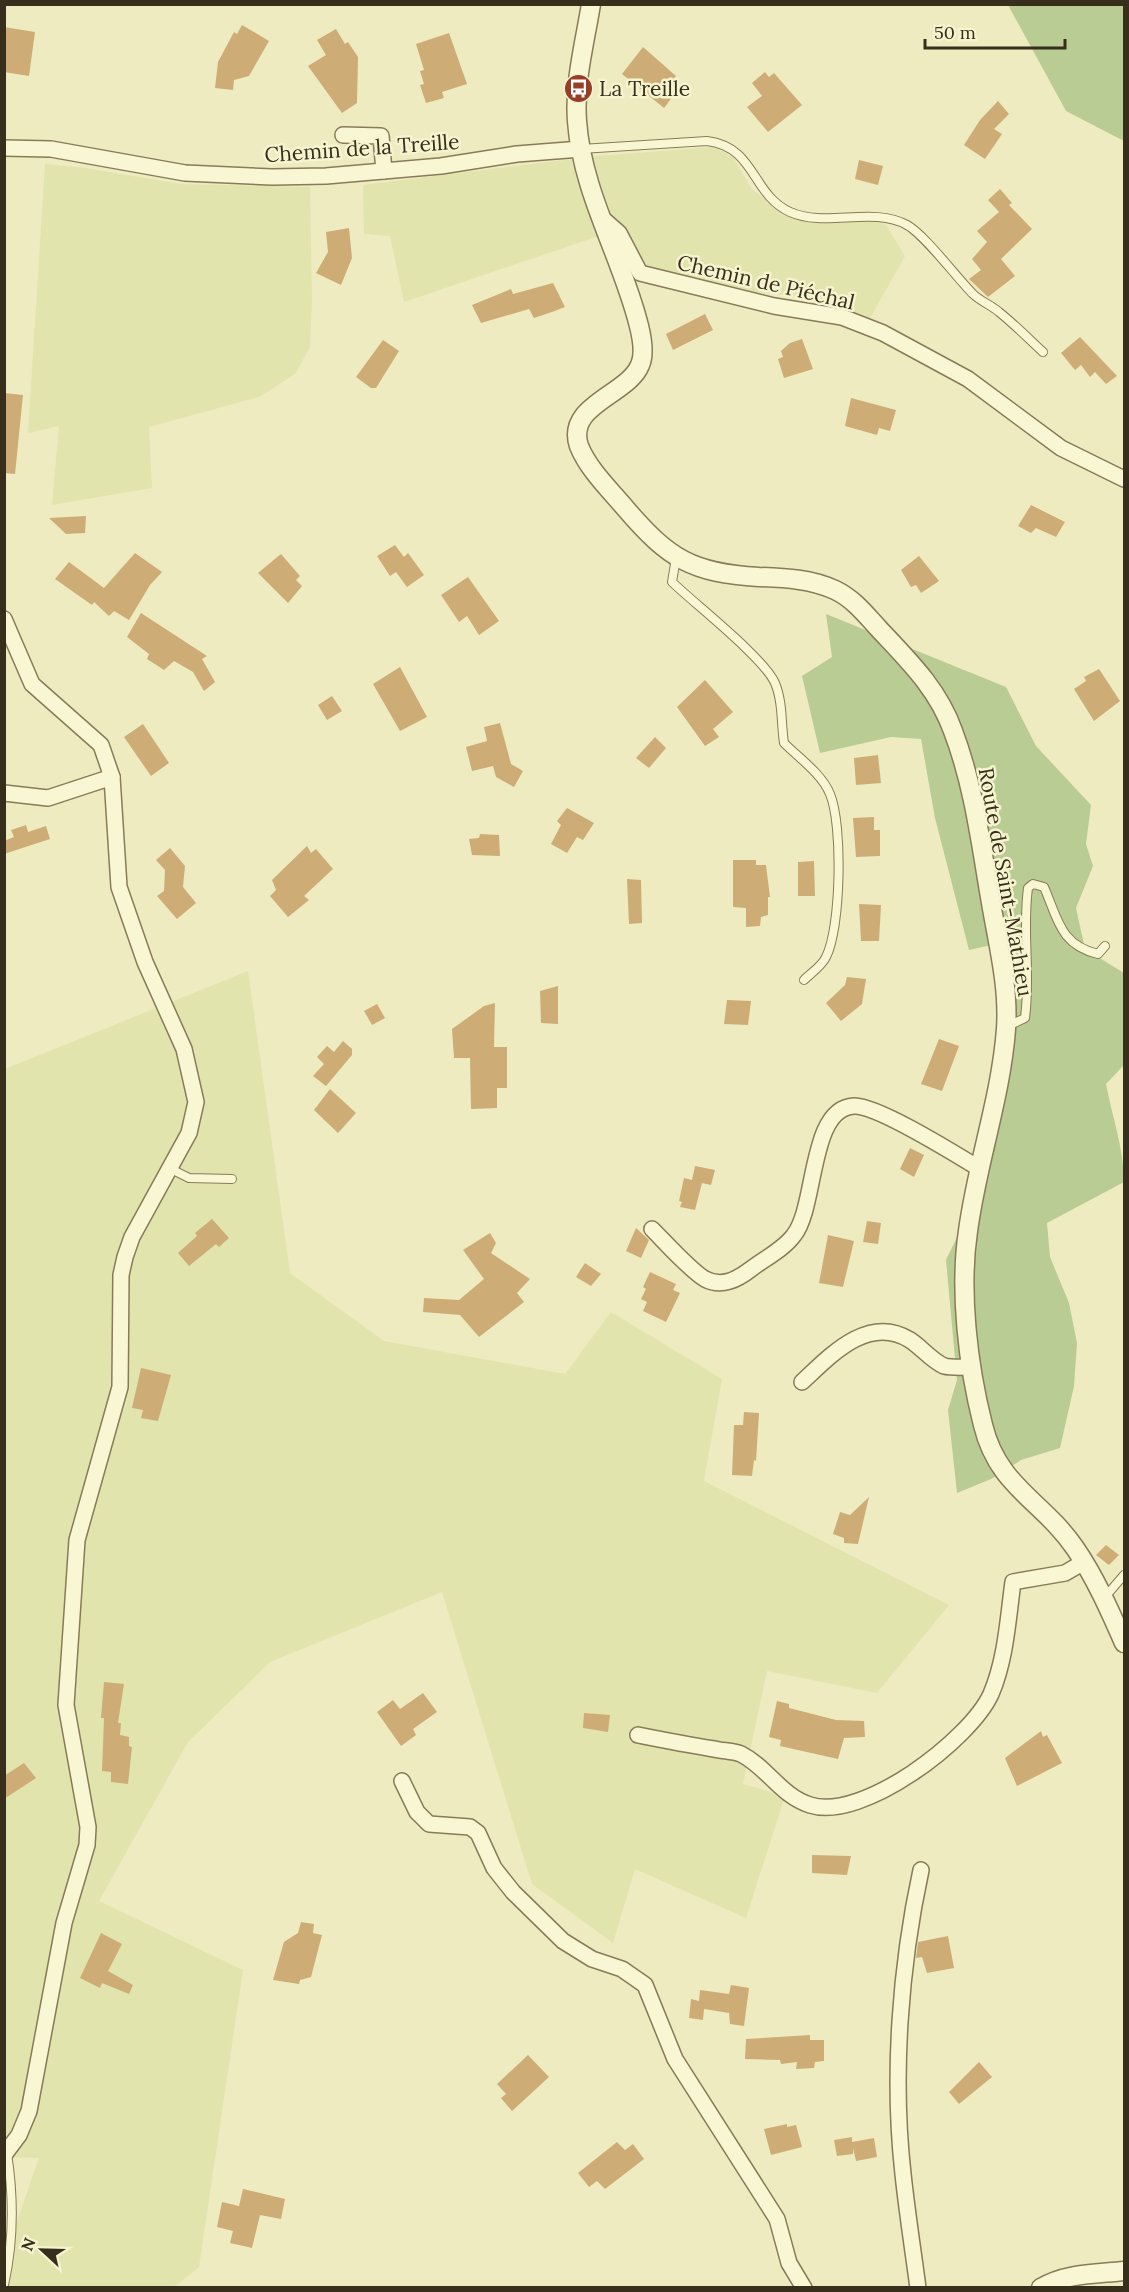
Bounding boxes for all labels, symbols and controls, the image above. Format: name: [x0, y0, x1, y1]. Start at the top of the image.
scale bar: [925, 12, 1064, 50]
text: 50 m: [934, 21, 976, 44]
bus stop icon: La Treille: [562, 72, 594, 104]
place label: La Treille: [599, 75, 690, 102]
street label: Chemin de la Treille: [264, 128, 460, 168]
street label: Chemin de Piéchal: [675, 248, 857, 316]
street label: Route de Saint-Mathieu: [973, 765, 1039, 999]
north arrow: [12, 2220, 72, 2280]
text: N: [17, 2235, 40, 2254]

